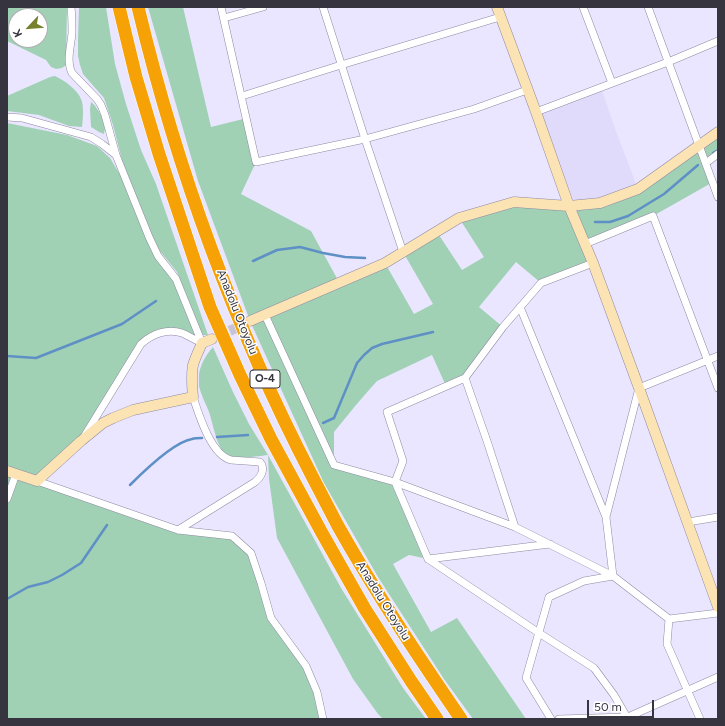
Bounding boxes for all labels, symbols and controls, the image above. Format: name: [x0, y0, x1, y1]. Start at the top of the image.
north arrow: [8, 8, 48, 48]
text: K: [10, 27, 25, 39]
street label: Anadolu Otoyolu: [213, 267, 261, 357]
road number: O-4: [250, 370, 280, 388]
street label: Anadolu Otoyolu: [353, 559, 413, 643]
scale bar: [589, 692, 656, 718]
text: 50 m: [594, 700, 622, 714]

